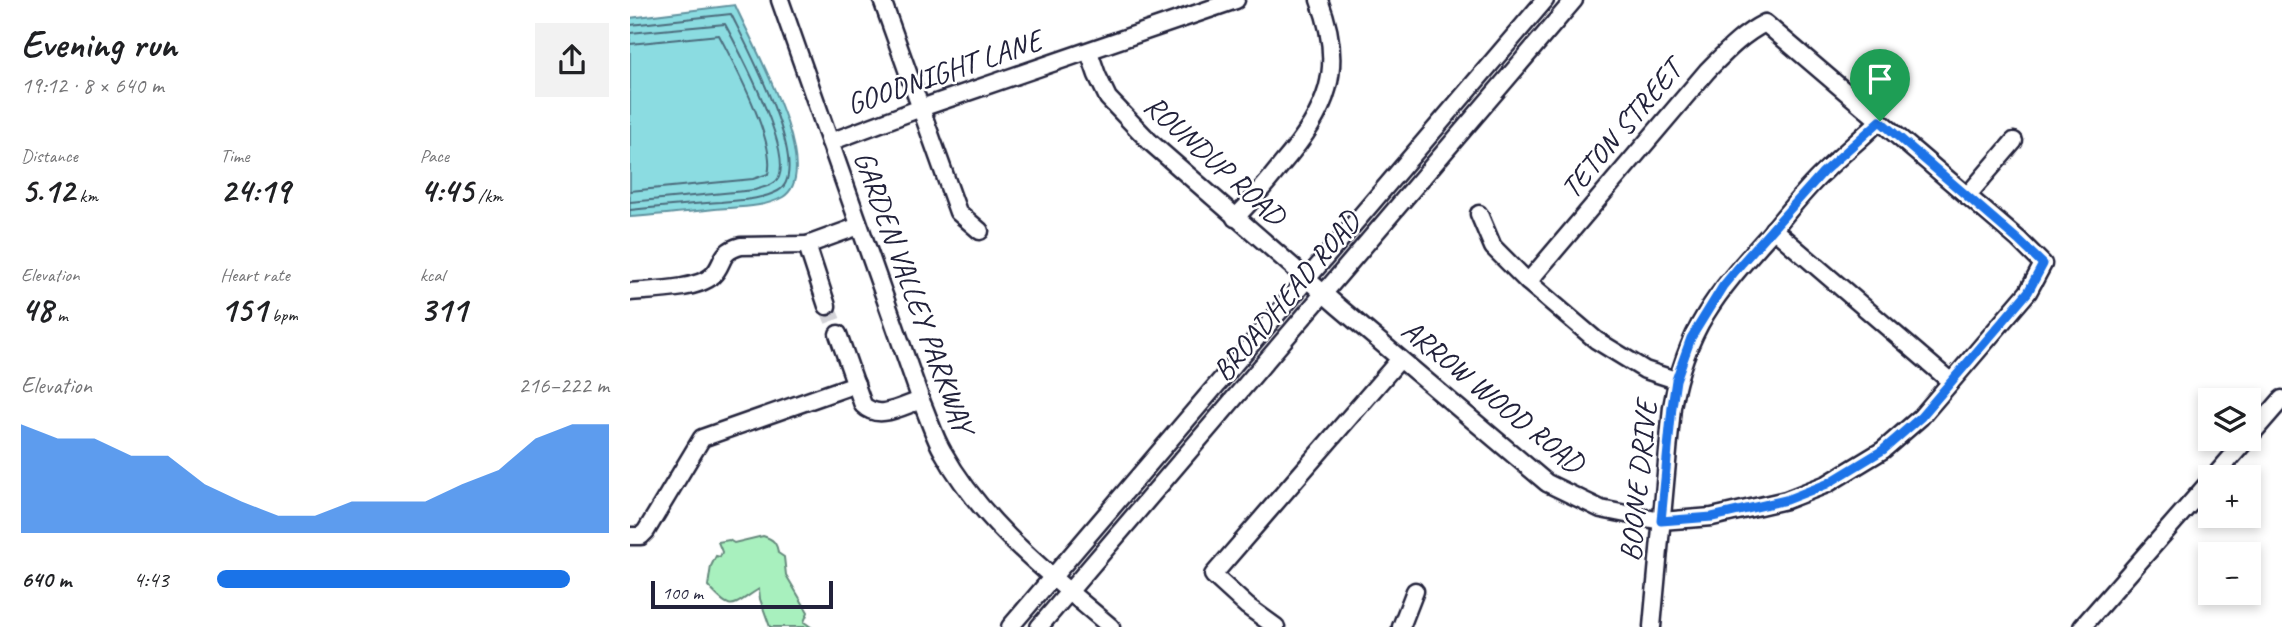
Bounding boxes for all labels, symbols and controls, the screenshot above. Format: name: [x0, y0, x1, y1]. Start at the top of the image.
street label: GOODNIGHT LANE: [842, 20, 1050, 123]
text: Evening run: [21, 21, 177, 68]
button: share: [535, 23, 609, 97]
street label: TETON STREET: [1552, 47, 1694, 206]
pin: [1850, 49, 1910, 121]
icon: arrive: [1861, 60, 1899, 98]
text: 19:12 · 8 × 640 m: [21, 71, 164, 100]
street label: ROUNDUP ROAD: [1136, 87, 1296, 235]
text: Distance: [21, 144, 78, 168]
text: Time: [220, 144, 249, 168]
text: Pace: [420, 144, 449, 168]
street label: GARDEN VALLEY PARKWAY: [845, 146, 985, 444]
text: 5.12: [21, 168, 75, 213]
text: 24:19: [220, 168, 290, 213]
text: 4:45: [420, 168, 473, 213]
text: km: [75, 184, 98, 208]
text: /km: [473, 184, 503, 208]
street label: BROADHEAD ROAD: [1204, 201, 1370, 389]
text: Elevation: [21, 263, 79, 287]
text: Heart rate: [220, 263, 290, 287]
text: kcal: [420, 263, 445, 287]
text: 48: [21, 287, 53, 332]
text: 151: [220, 287, 267, 332]
text: 311: [420, 287, 467, 332]
text: m: [53, 303, 68, 327]
text: bpm: [267, 303, 298, 327]
street label: ARROW WOOD ROAD: [1394, 311, 1594, 483]
text: Elevation: [21, 371, 92, 400]
text: 216–222 m: [518, 371, 609, 400]
map controls: [2198, 388, 2261, 605]
button: layers: [2198, 388, 2261, 451]
street label: BOONE DRIVE: [1611, 395, 1666, 563]
button: +: [2198, 465, 2261, 528]
button: −: [2198, 542, 2261, 605]
text: 640 m: [21, 565, 71, 594]
text: 4:43: [133, 565, 169, 594]
scale bar: [651, 578, 833, 610]
text: 100 m: [662, 581, 703, 605]

